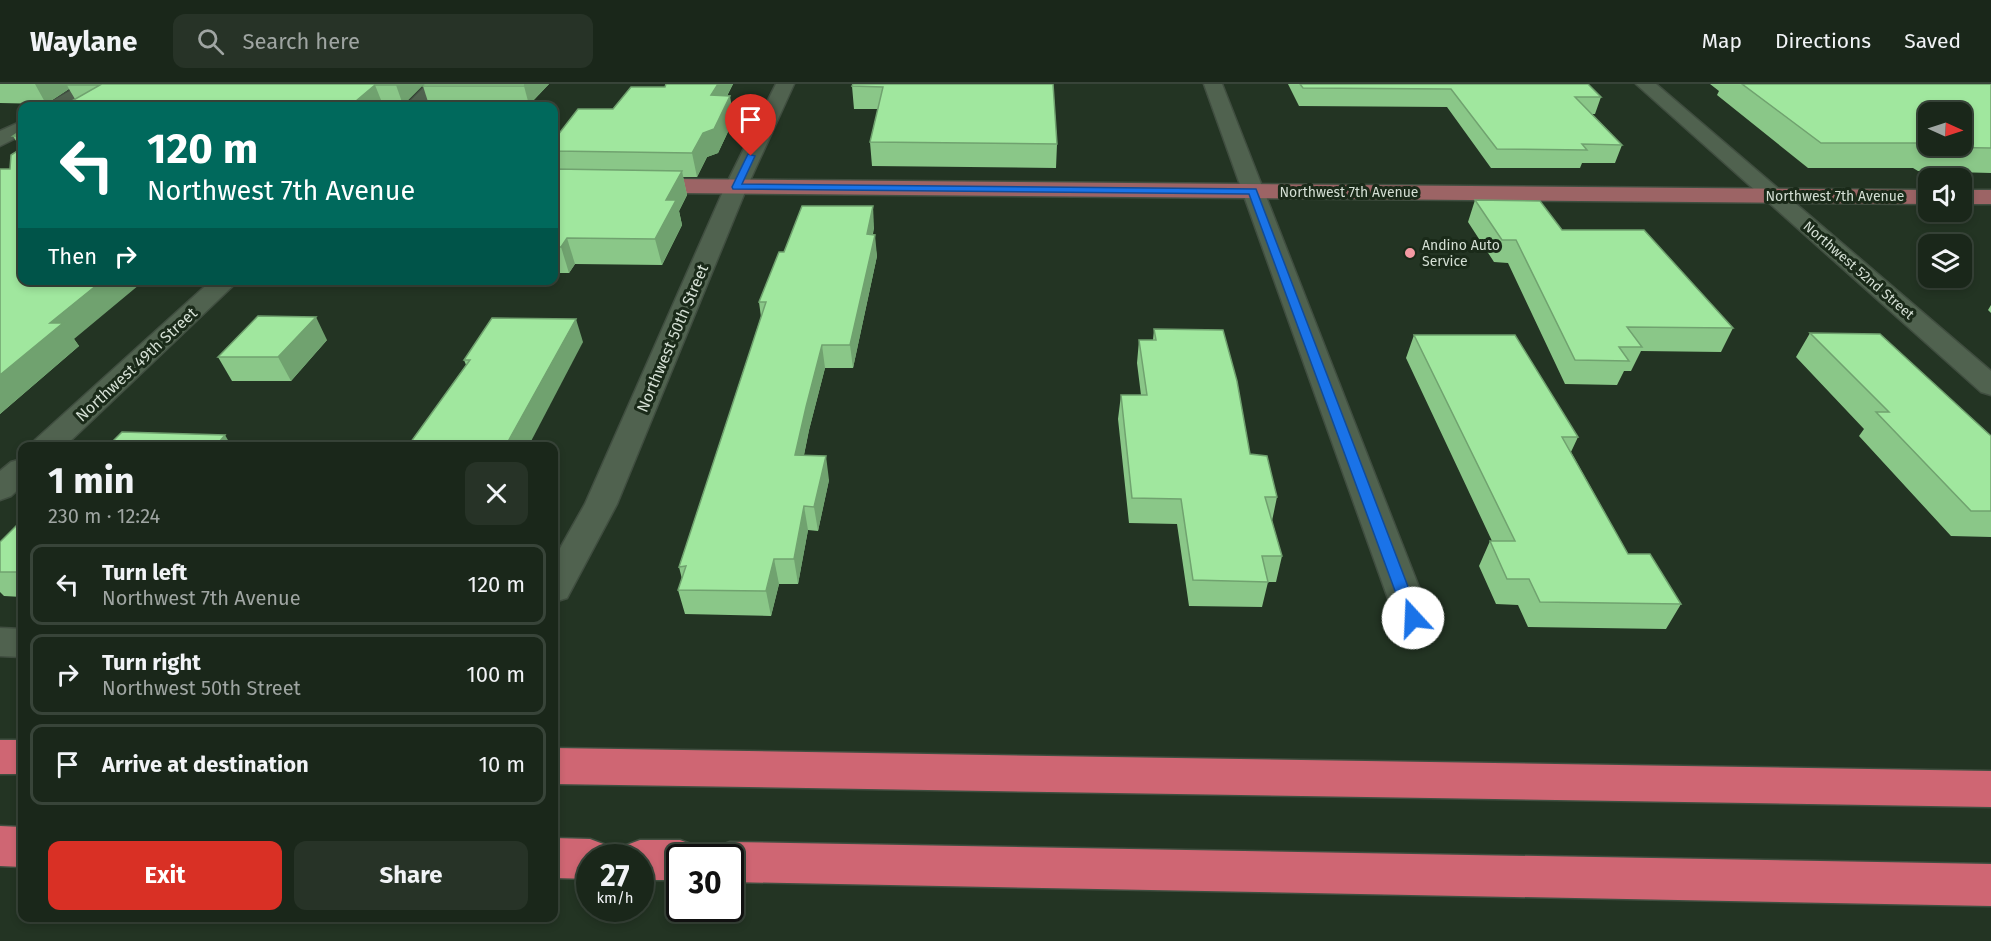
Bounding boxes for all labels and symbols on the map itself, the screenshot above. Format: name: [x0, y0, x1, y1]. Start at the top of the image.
pin: [725, 94, 776, 156]
north arrow: [1918, 102, 1972, 156]
street label: Northwest 7th Avenue: [1279, 184, 1419, 201]
street label: Northwest 7th Avenue: [1765, 188, 1905, 205]
street label: Northwest 52nd Street: [1800, 218, 1918, 324]
place label: Andino Auto Service: [1422, 237, 1500, 270]
marker: Andino Auto Service: [1403, 246, 1417, 260]
street label: Northwest 50th Street: [633, 261, 712, 415]
street label: Northwest 49th Street: [72, 303, 201, 425]
position arrow: [1381, 586, 1445, 650]
speed limit sign: 30: [666, 844, 744, 922]

